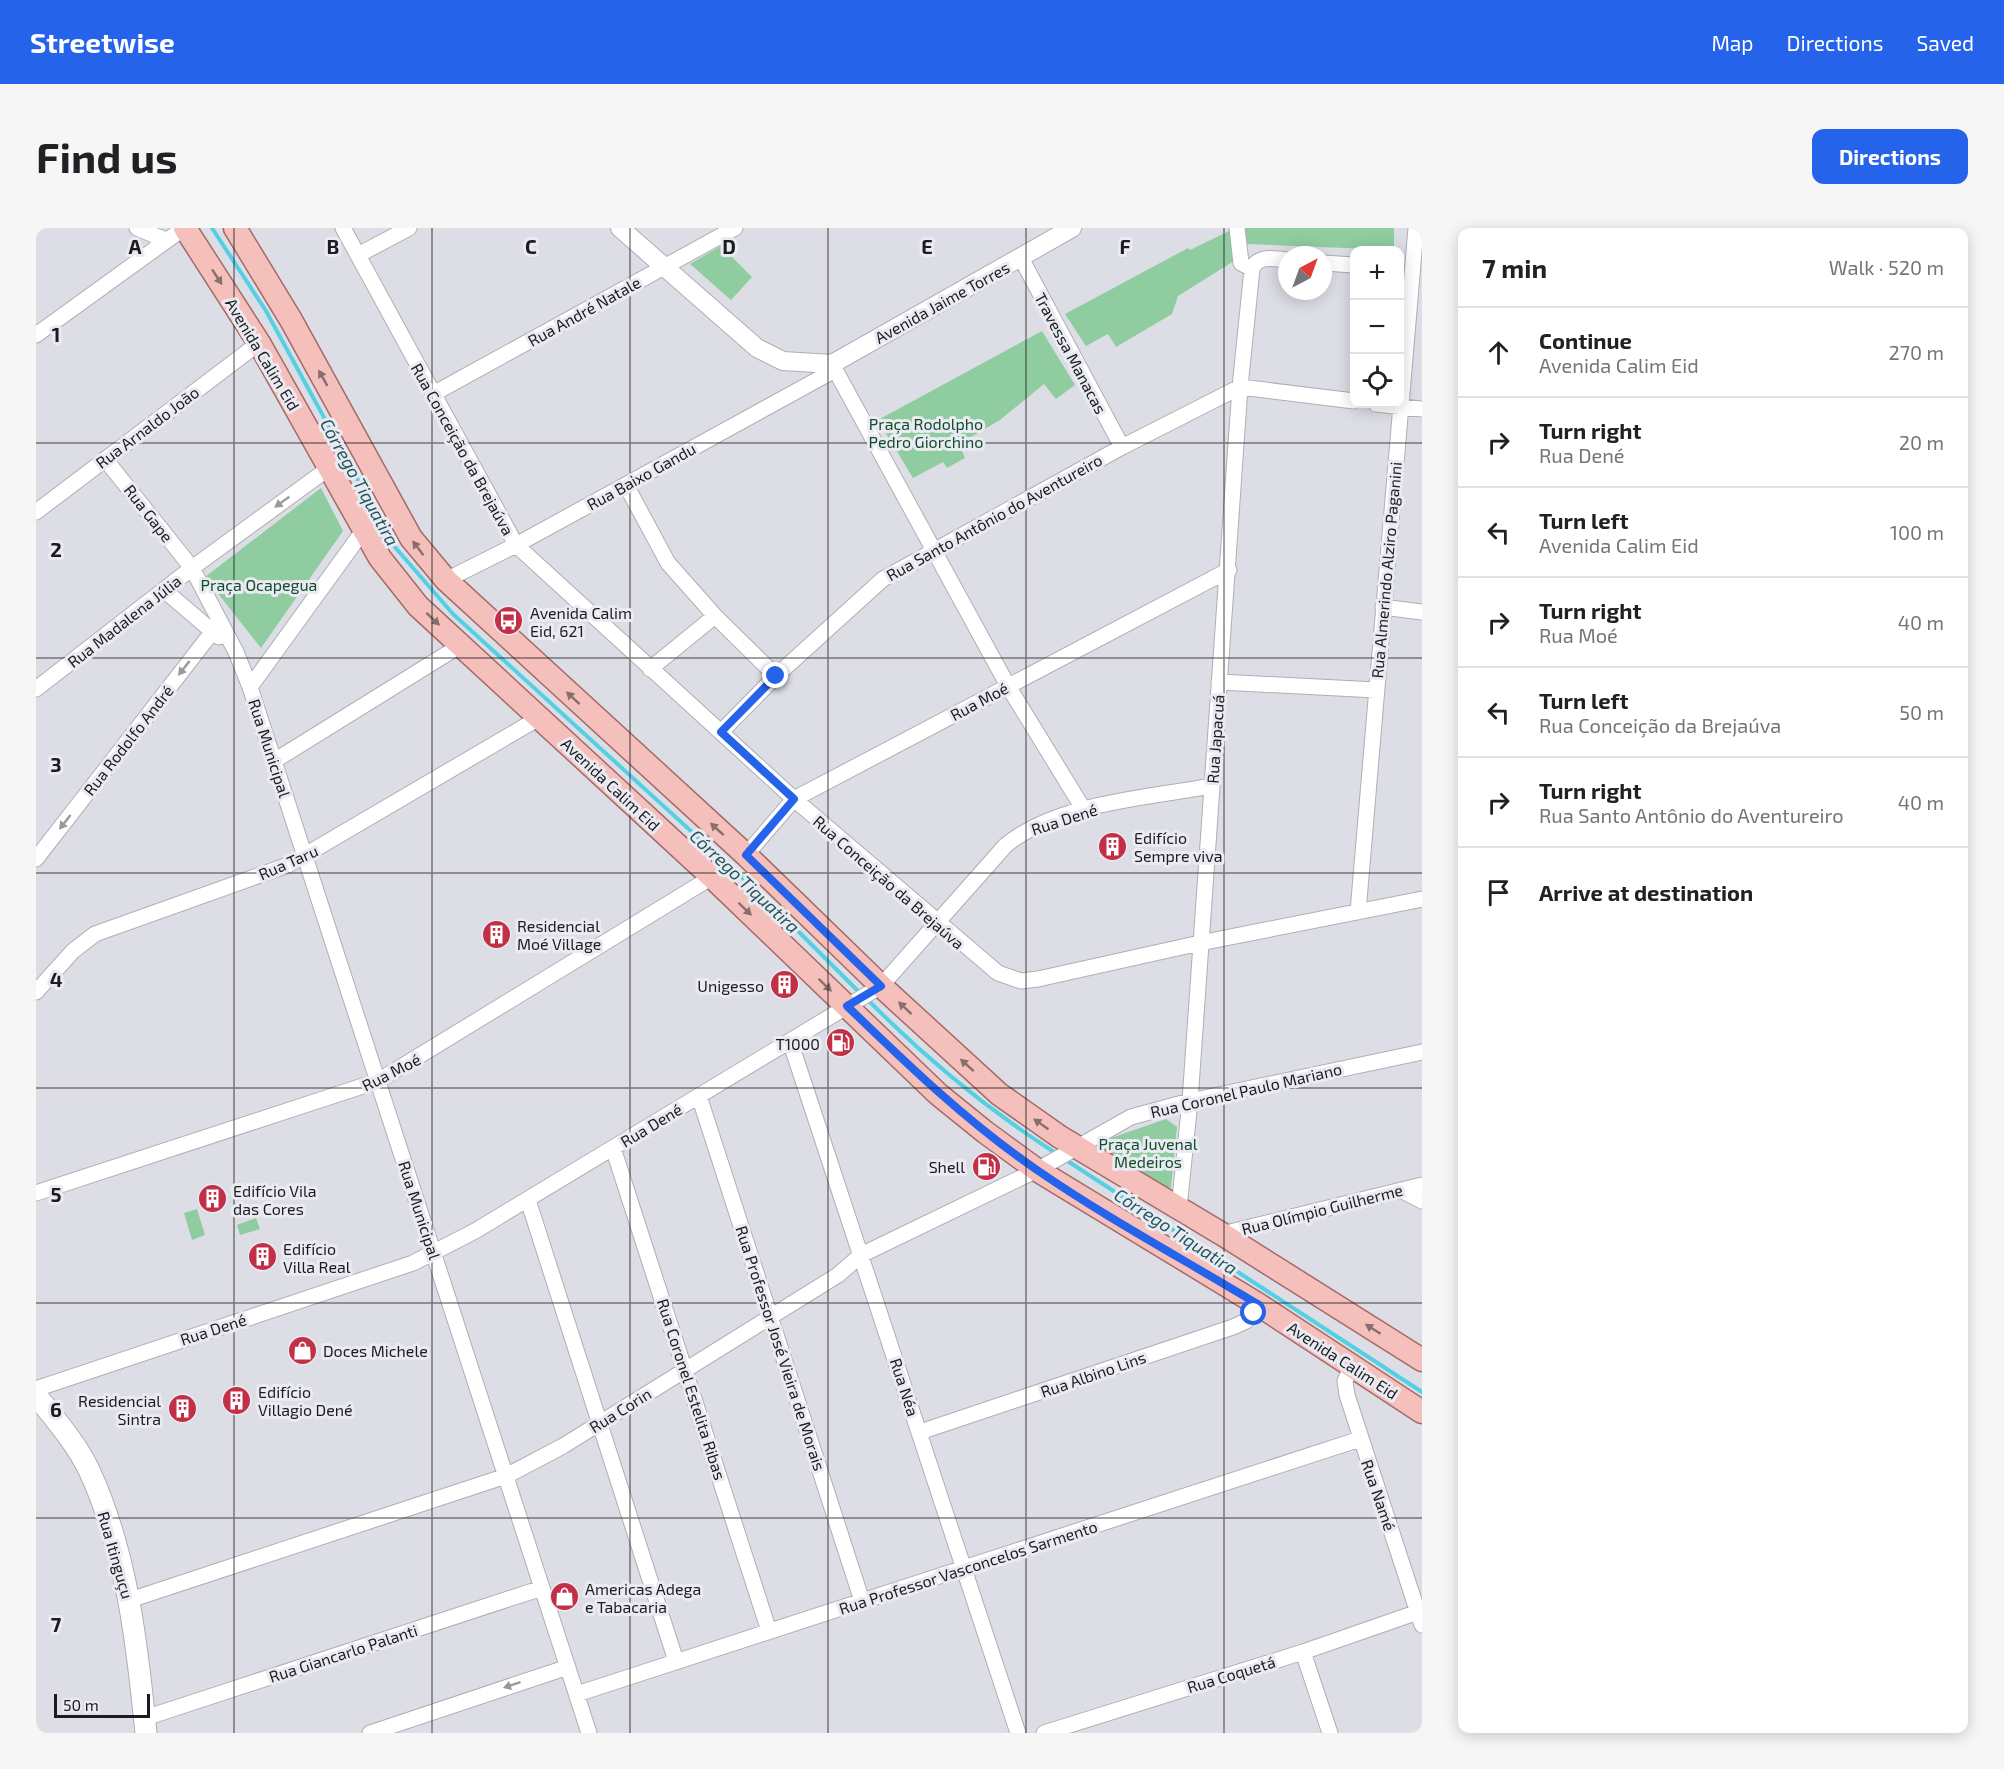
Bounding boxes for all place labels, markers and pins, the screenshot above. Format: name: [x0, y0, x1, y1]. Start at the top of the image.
place label: Avenida Calim Eid, 621: [530, 603, 632, 640]
bus stop icon: Avenida Calim Eid, 621: [493, 605, 525, 637]
place label: Edifício Sempre viva: [1134, 828, 1223, 865]
building icon: Edifício Sempre viva: [1097, 830, 1129, 862]
place label: Residencial Moé Village: [517, 916, 601, 953]
building icon: Residencial Moé Village: [480, 918, 512, 950]
building icon: Unigesso: [769, 969, 801, 1001]
place label: Unigesso: [697, 976, 764, 995]
fuel station icon: T1000: [825, 1027, 857, 1059]
place label: T1000: [775, 1034, 820, 1053]
fuel station icon: Shell: [970, 1150, 1002, 1182]
place label: Shell: [929, 1157, 965, 1176]
place label: Edifício Vila das Cores: [233, 1181, 316, 1218]
building icon: Edifício Vila das Cores: [196, 1183, 228, 1215]
place label: Edifício Villa Real: [283, 1239, 351, 1276]
building icon: Edifício Villa Real: [246, 1241, 278, 1273]
shop icon: Doces Michele: [286, 1334, 318, 1366]
place label: Doces Michele: [323, 1341, 428, 1360]
place label: Edifício Villagio Dené: [258, 1382, 353, 1419]
building icon: Edifício Villagio Dené: [221, 1384, 253, 1416]
place label: Residencial Sintra: [78, 1391, 161, 1428]
building icon: Residencial Sintra: [166, 1393, 198, 1425]
place label: Americas Adega e Tabacaria: [585, 1579, 701, 1616]
shop icon: Americas Adega e Tabacaria: [548, 1581, 580, 1613]

